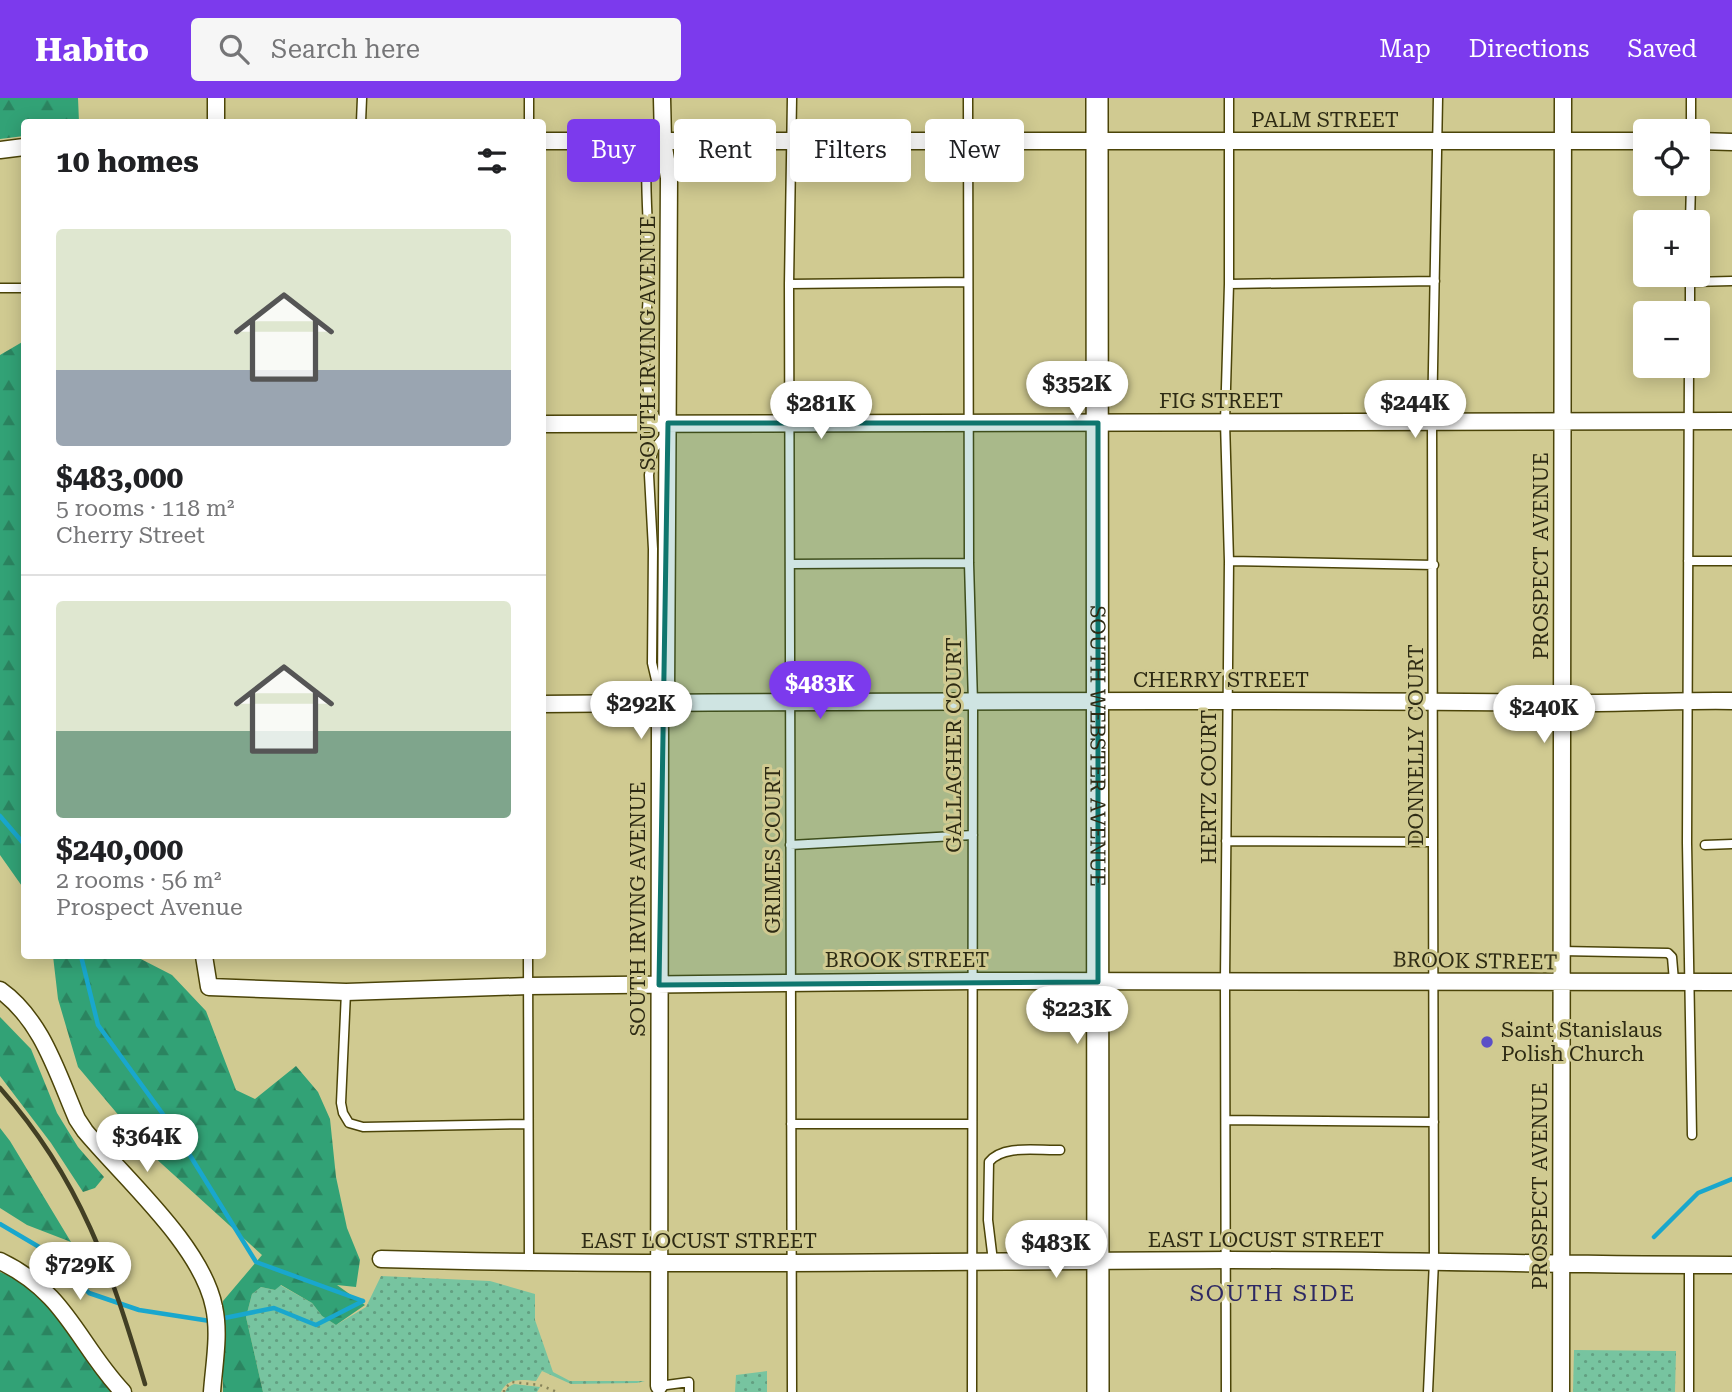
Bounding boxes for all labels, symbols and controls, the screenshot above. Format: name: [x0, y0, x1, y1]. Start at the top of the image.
search box: [191, 18, 681, 81]
text: Habito: [35, 30, 149, 69]
icon: search: [215, 30, 253, 68]
text: Search here: [271, 34, 420, 64]
text: Map: [1379, 35, 1431, 63]
text: Directions: [1469, 35, 1589, 63]
text: Saved: [1627, 35, 1697, 63]
street label: PALM STREET: [1251, 108, 1399, 132]
chip: Buy: [567, 119, 660, 182]
chip: Rent: [674, 119, 776, 182]
chip: Filters: [790, 119, 911, 182]
chip: New: [925, 119, 1024, 182]
map controls: [1633, 119, 1710, 378]
button: locate: [1633, 119, 1710, 196]
icon: filters: [473, 142, 511, 180]
text: 10 homes: [56, 144, 199, 179]
button: +: [1633, 210, 1710, 287]
street label: SOUTH IRVING AVENUE: [636, 215, 660, 471]
icon: home: [221, 274, 347, 400]
button: −: [1633, 301, 1710, 378]
pin: $352K: [1028, 362, 1126, 421]
text: $352K: [1042, 370, 1112, 397]
pin: $244K: [1366, 380, 1464, 440]
pin: $281K: [772, 382, 870, 441]
street label: FIG STREET: [1159, 389, 1283, 413]
text: $244K: [1380, 389, 1450, 416]
text: $281K: [786, 390, 856, 417]
street label: PROSPECT AVENUE: [1529, 452, 1553, 660]
text: $483,000: [56, 460, 183, 495]
text: 5 rooms · 118 m²: [56, 495, 234, 522]
text: Cherry Street: [56, 522, 205, 549]
street label: SOUTH WEBSTER AVENUE: [1085, 605, 1110, 887]
street label: GALLAGHER COURT: [942, 637, 966, 853]
street label: DONNELLY COURT: [1404, 644, 1428, 846]
icon: home: [221, 646, 347, 772]
pin: $483K: [771, 662, 869, 721]
street label: CHERRY STREET: [1133, 668, 1309, 692]
text: $483K: [785, 670, 855, 697]
pin: $292K: [592, 682, 690, 741]
pin: $240K: [1495, 686, 1593, 745]
text: $292K: [606, 690, 676, 717]
text: $240K: [1509, 694, 1579, 721]
street label: HERTZ COURT: [1197, 710, 1221, 864]
street label: GRIMES COURT: [761, 766, 785, 934]
street label: SOUTH IRVING AVENUE: [626, 781, 650, 1037]
text: $240,000: [56, 832, 183, 867]
text: 2 rooms · 56 m²: [56, 867, 222, 894]
text: Prospect Avenue: [56, 894, 243, 921]
street label: BROOK STREET: [825, 948, 989, 972]
street label: BROOK STREET: [1392, 948, 1558, 974]
pin: $223K: [1028, 986, 1126, 1046]
text: $223K: [1042, 995, 1112, 1022]
place label: Saint Stanislaus Polish Church: [1501, 1018, 1662, 1066]
marker: Saint Stanislaus Polish Church: [1479, 1034, 1495, 1050]
street label: PROSPECT AVENUE: [1528, 1082, 1552, 1290]
pin: $364K: [98, 1114, 196, 1174]
text: $364K: [112, 1123, 182, 1150]
pin: $483K: [1007, 1220, 1105, 1280]
street label: EAST LOCUST STREET: [1148, 1228, 1384, 1252]
street label: EAST LOCUST STREET: [581, 1229, 817, 1253]
text: $483K: [1021, 1229, 1091, 1256]
pin: $729K: [31, 1242, 129, 1302]
text: $729K: [45, 1251, 115, 1278]
district label: SOUTH SIDE: [1190, 1280, 1356, 1307]

